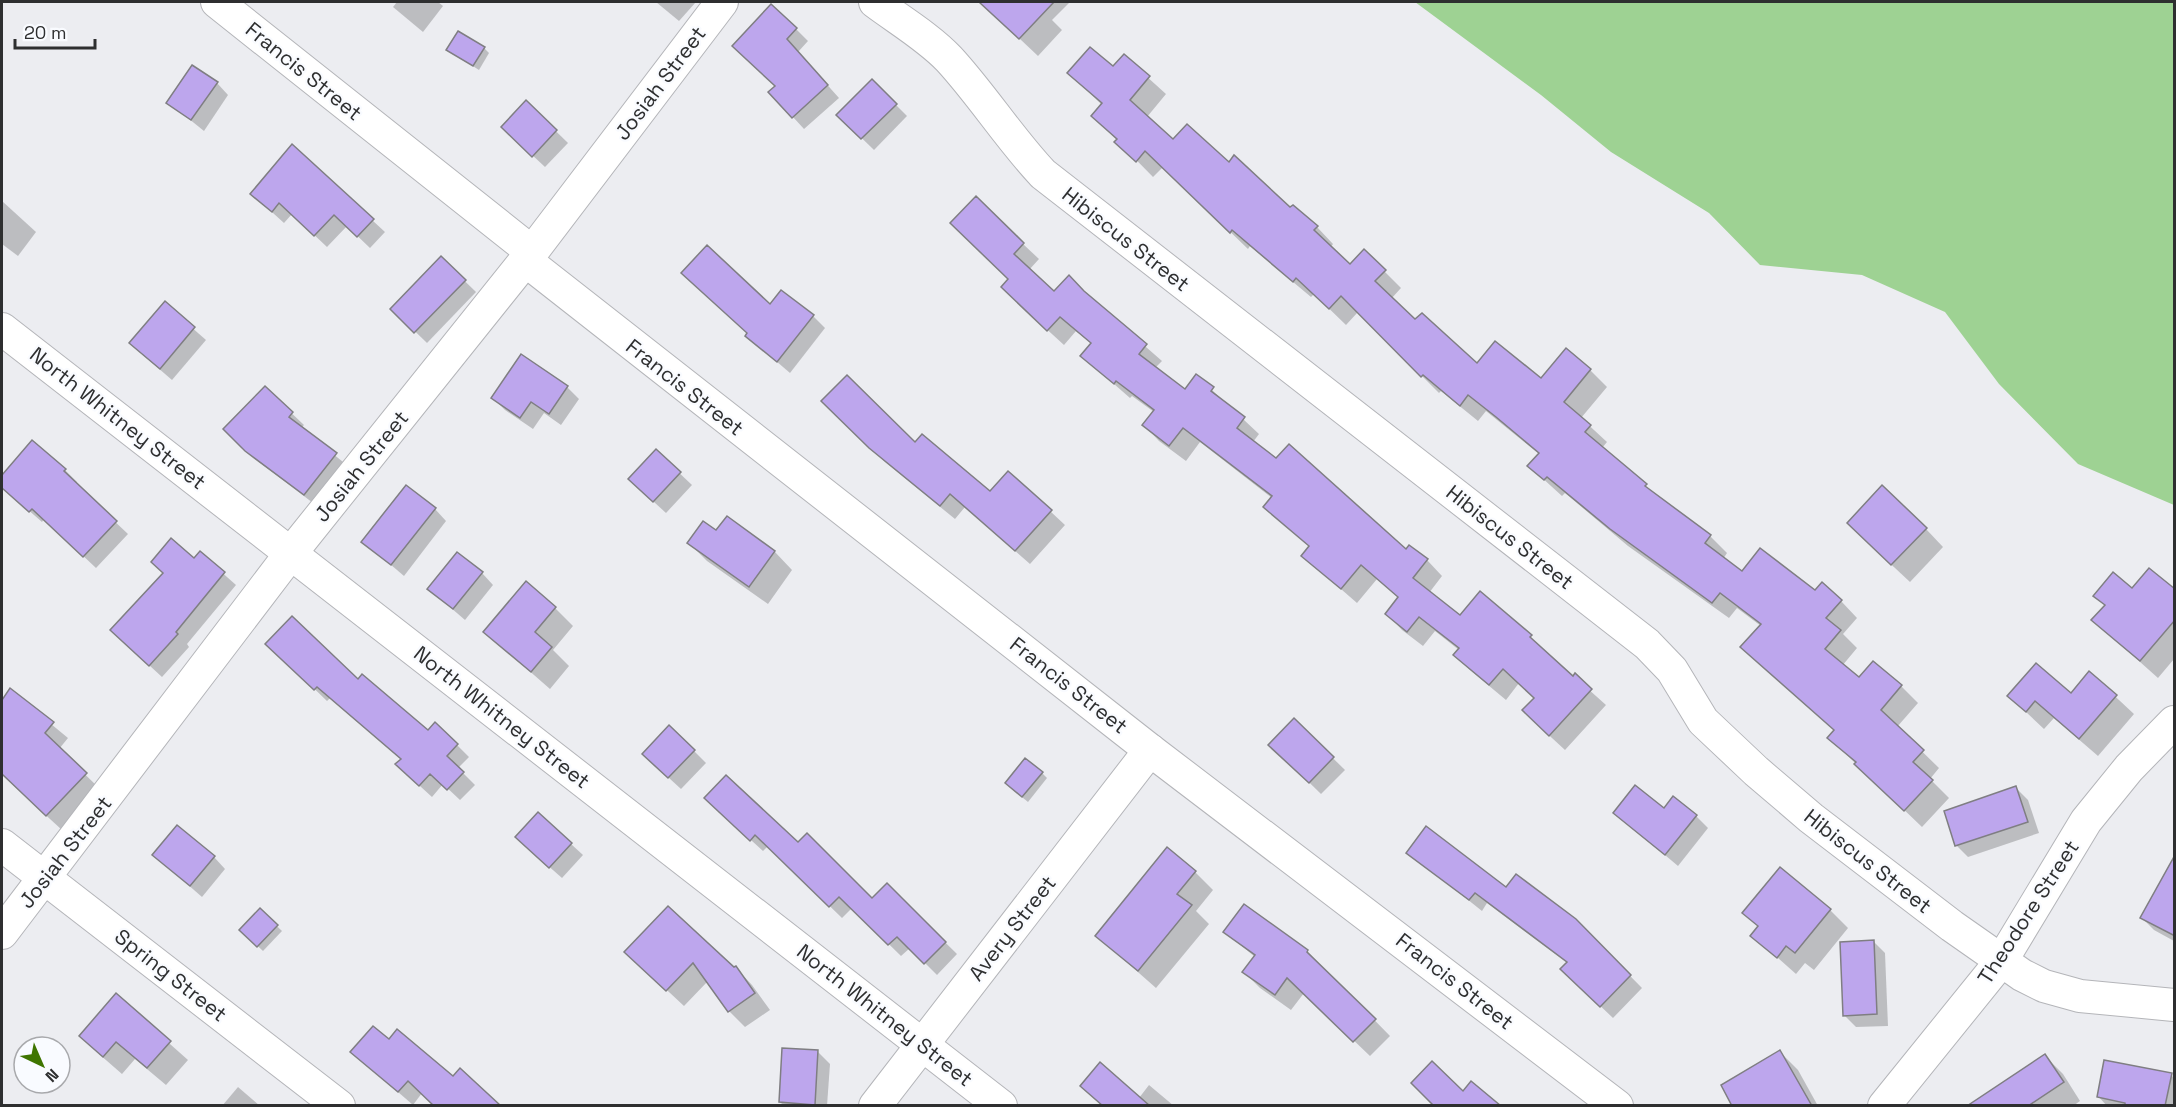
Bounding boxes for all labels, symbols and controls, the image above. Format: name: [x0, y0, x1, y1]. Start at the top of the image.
scale bar: [15, 12, 94, 50]
street label: Francis Street: [240, 16, 368, 126]
text: 20 m: [24, 21, 67, 44]
street label: Josiah Street: [608, 21, 712, 145]
street label: Hibiscus Street: [1057, 181, 1195, 297]
street label: Francis Street: [621, 333, 749, 441]
street label: North Whitney Street: [24, 341, 212, 495]
street label: Josiah Street: [308, 405, 414, 527]
street label: Hibiscus Street: [1441, 479, 1579, 595]
street label: Francis Street: [1005, 631, 1133, 739]
street label: North Whitney Street: [408, 640, 596, 794]
street label: Josiah Street: [13, 790, 117, 914]
street label: Hibiscus Street: [1799, 803, 1937, 919]
street label: Theodore Street: [1971, 835, 2085, 989]
street label: Avery Street: [962, 870, 1062, 986]
street label: Spring Street: [109, 923, 233, 1027]
street label: Francis Street: [1391, 927, 1519, 1035]
street label: North Whitney Street: [791, 938, 979, 1092]
north arrow: [12, 1035, 72, 1095]
text: N: [41, 1064, 63, 1087]

